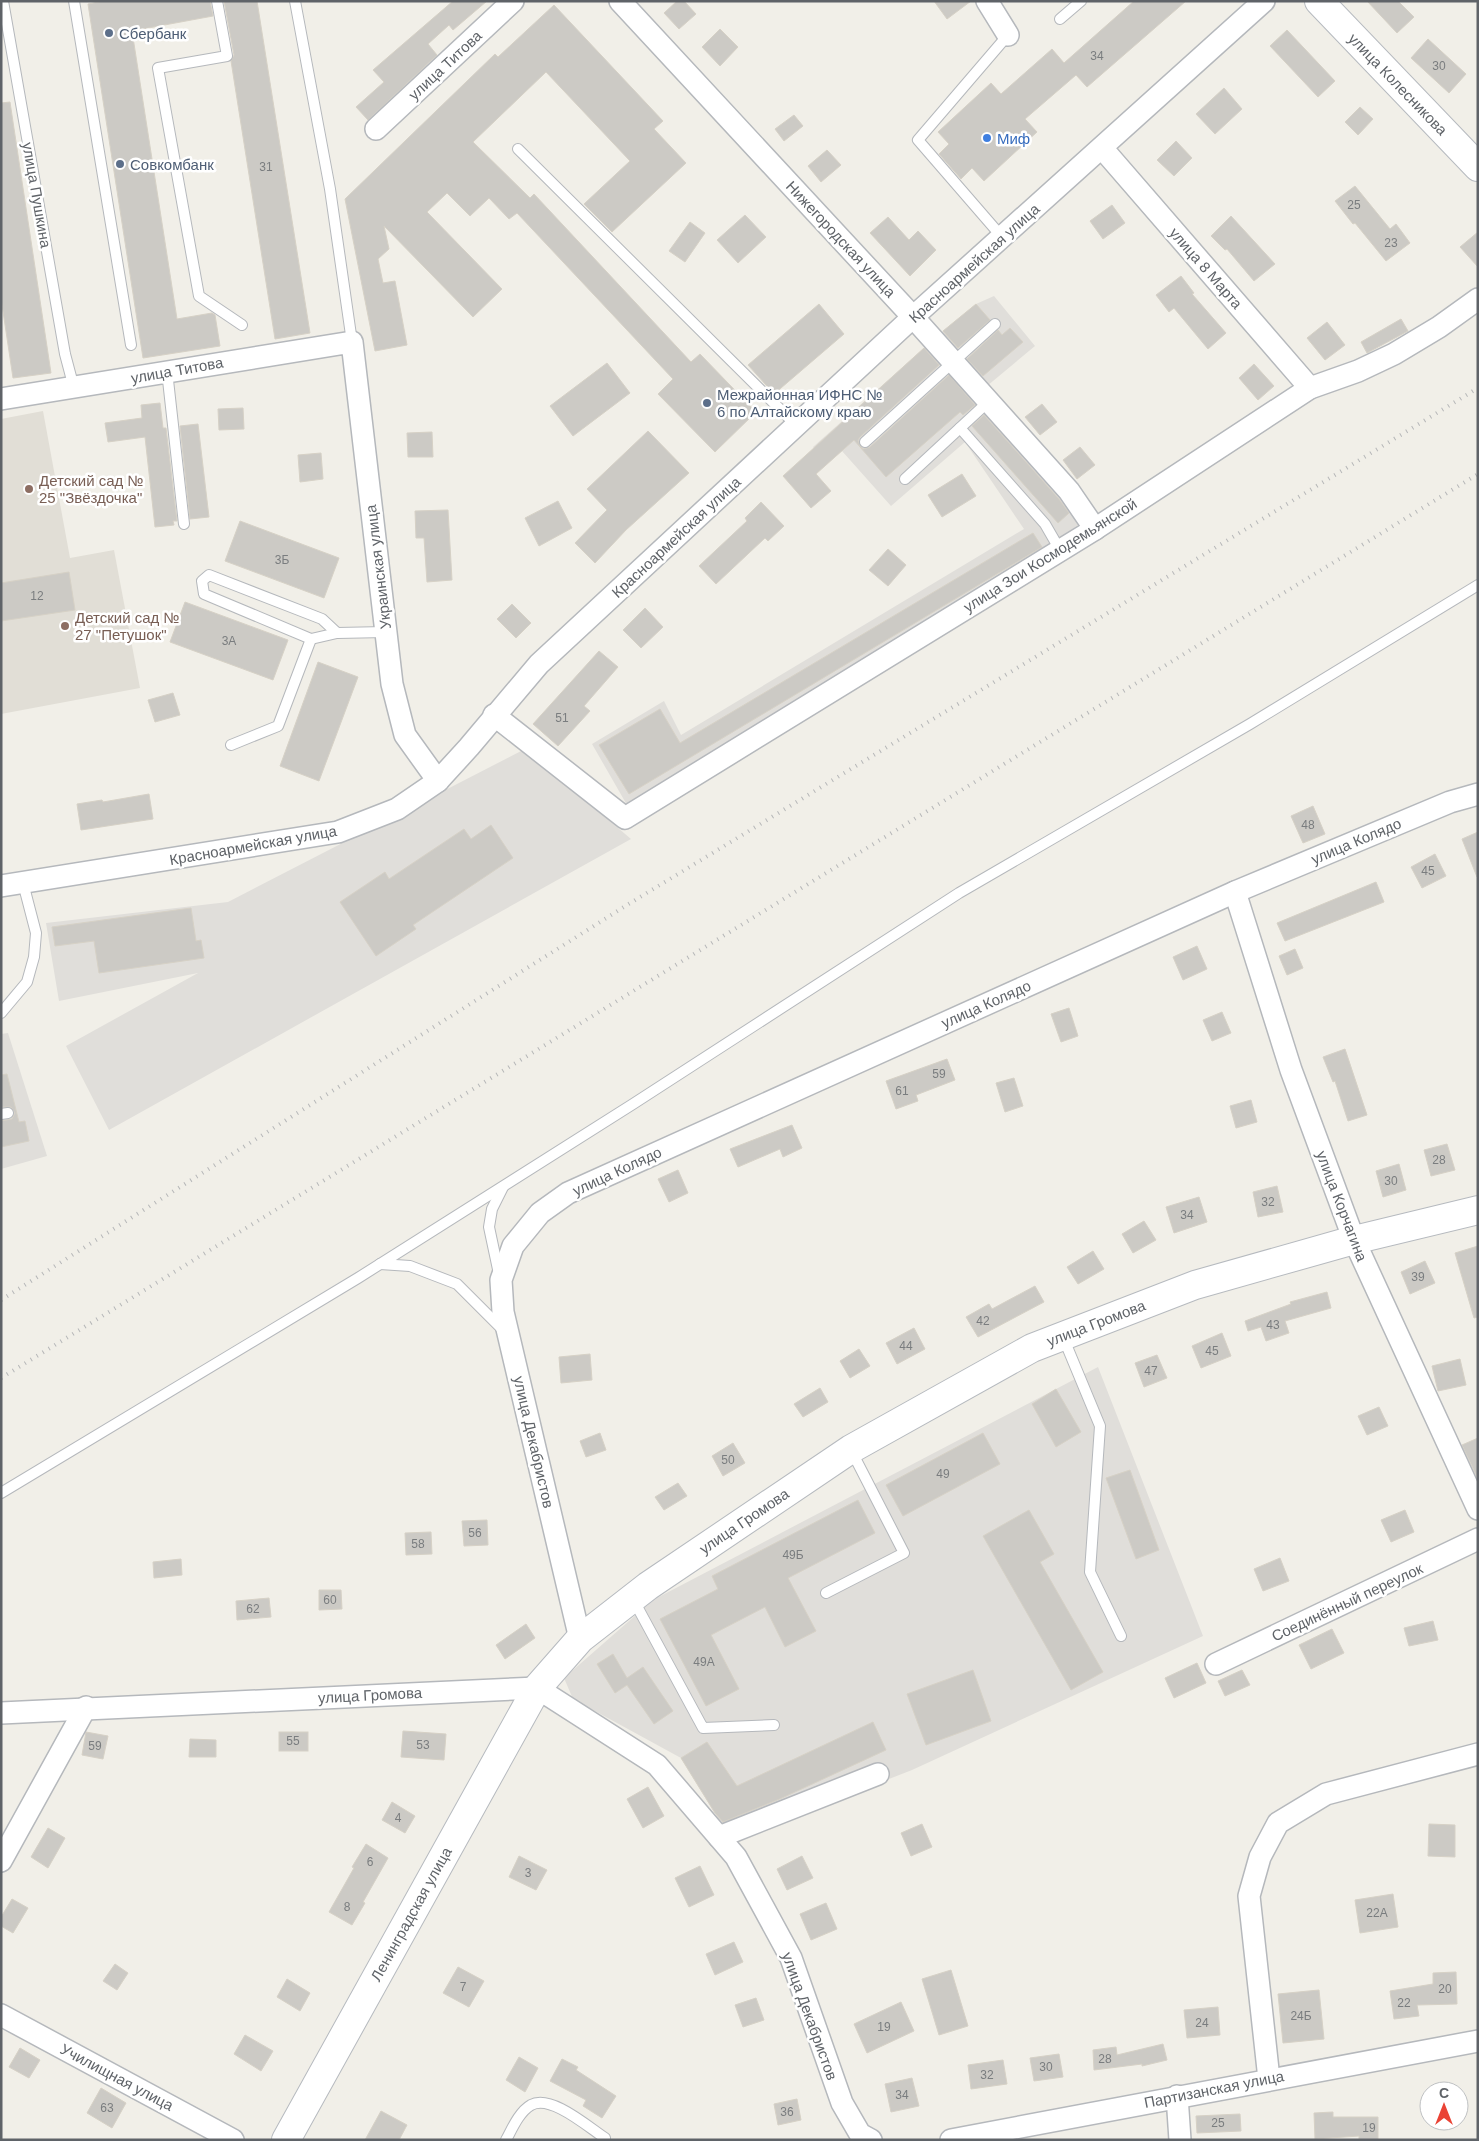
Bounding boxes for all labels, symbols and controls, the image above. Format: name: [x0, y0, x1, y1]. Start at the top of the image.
place label: Сбербанк: [119, 25, 187, 42]
street label: улица Титова: [405, 26, 485, 103]
marker: Сбербанк: [103, 27, 115, 39]
street label: улица Колесникова: [1345, 30, 1451, 139]
house number: 34: [1090, 49, 1104, 63]
house number: 30: [1432, 59, 1446, 73]
place label: Миф: [997, 130, 1030, 147]
marker: Миф: [981, 132, 993, 144]
street label: улица Пушкина: [19, 141, 55, 250]
place label: Совкомбанк: [130, 156, 214, 173]
marker: Совкомбанк: [114, 158, 126, 170]
house number: 31: [259, 160, 273, 174]
street label: Нижегородская улица: [783, 177, 900, 301]
house number: 25: [1347, 198, 1361, 212]
street label: Красноармейская улица: [905, 200, 1043, 326]
street label: улица 8 Марта: [1166, 224, 1246, 313]
house number: 23: [1384, 236, 1398, 250]
street label: улица Титова: [129, 353, 225, 386]
place label: Межрайонная ИФНС № 6 по Алтайскому краю: [717, 386, 883, 420]
marker: Межрайонная ИФНС № 6 по Алтайскому краю: [701, 397, 713, 409]
place label: Детский сад № 25 "Звёздочка": [39, 472, 144, 506]
street label: Красноармейская улица: [608, 473, 744, 601]
marker: Детский сад № 25 "Звёздочка": [23, 483, 35, 495]
street label: улица Зои Космодемьянской: [960, 495, 1140, 615]
street label: Украинская улица: [362, 503, 394, 630]
house number: 3Б: [275, 553, 289, 567]
house number: 12: [30, 589, 44, 603]
place label: Детский сад № 27 "Петушок": [75, 609, 180, 643]
marker: Детский сад № 27 "Петушок": [59, 620, 71, 632]
house number: 3А: [222, 634, 236, 648]
house number: 51: [555, 711, 569, 725]
street label: улица Колядо: [1308, 814, 1404, 868]
house number: 48: [1301, 818, 1315, 832]
street label: Красноармейская улица: [168, 822, 339, 868]
house number: 45: [1421, 864, 1435, 878]
street label: улица Колядо: [939, 977, 1033, 1031]
house number: 59: [932, 1067, 946, 1081]
house number: 61: [895, 1084, 909, 1098]
street label: улица Колядо: [570, 1143, 664, 1199]
street label: улица Корчагина: [1313, 1148, 1371, 1264]
house number: 28: [1432, 1153, 1446, 1167]
house number: 30: [1384, 1174, 1398, 1188]
house number: 32: [1261, 1195, 1275, 1209]
house number: 34: [1180, 1208, 1194, 1222]
house number: 39: [1411, 1270, 1425, 1284]
street label: улица Громова: [1044, 1296, 1148, 1350]
house number: 42: [976, 1314, 990, 1328]
house number: 43: [1266, 1318, 1280, 1332]
house number: 44: [899, 1339, 913, 1353]
house number: 45: [1205, 1344, 1219, 1358]
house number: 47: [1144, 1364, 1158, 1378]
street label: улица Декабристов: [511, 1374, 557, 1510]
house number: 50: [721, 1453, 735, 1467]
house number: 49: [936, 1467, 950, 1481]
street label: улица Громова: [696, 1484, 792, 1557]
house number: 56: [468, 1526, 482, 1540]
house number: 58: [411, 1537, 425, 1551]
house number: 49Б: [782, 1548, 804, 1562]
street label: Соединённый переулок: [1269, 1559, 1426, 1645]
house number: 60: [323, 1593, 337, 1607]
house number: 62: [246, 1602, 260, 1616]
house number: 49А: [693, 1655, 715, 1669]
street label: улица Громова: [318, 1684, 423, 1706]
house number: 55: [286, 1734, 300, 1748]
house number: 53: [416, 1738, 430, 1752]
house number: 59: [88, 1739, 102, 1753]
house number: 4: [395, 1811, 402, 1825]
street label: Ленинградская улица: [367, 1844, 455, 1984]
house number: 6: [367, 1855, 374, 1869]
house number: 3: [525, 1866, 532, 1880]
house number: 8: [344, 1900, 351, 1914]
house number: 22А: [1366, 1906, 1388, 1920]
street label: улица Декабристов: [779, 1950, 841, 2082]
house number: 7: [460, 1980, 467, 1994]
house number: 20: [1438, 1982, 1452, 1996]
house number: 22: [1397, 1996, 1411, 2010]
house number: 24Б: [1290, 2009, 1312, 2023]
house number: 24: [1195, 2016, 1209, 2030]
house number: 19: [877, 2020, 891, 2034]
street label: Училищная улица: [58, 2040, 177, 2114]
house number: 28: [1098, 2052, 1112, 2066]
house number: 30: [1039, 2060, 1053, 2074]
street label: Партизанская улица: [1143, 2067, 1286, 2111]
house number: 32: [980, 2068, 994, 2082]
north arrow: [1419, 2081, 1469, 2131]
text: С: [1439, 2085, 1449, 2101]
house number: 34: [895, 2088, 909, 2102]
house number: 63: [100, 2101, 114, 2115]
house number: 36: [780, 2105, 794, 2119]
house number: 25: [1211, 2116, 1225, 2130]
house number: 19: [1362, 2121, 1376, 2135]

